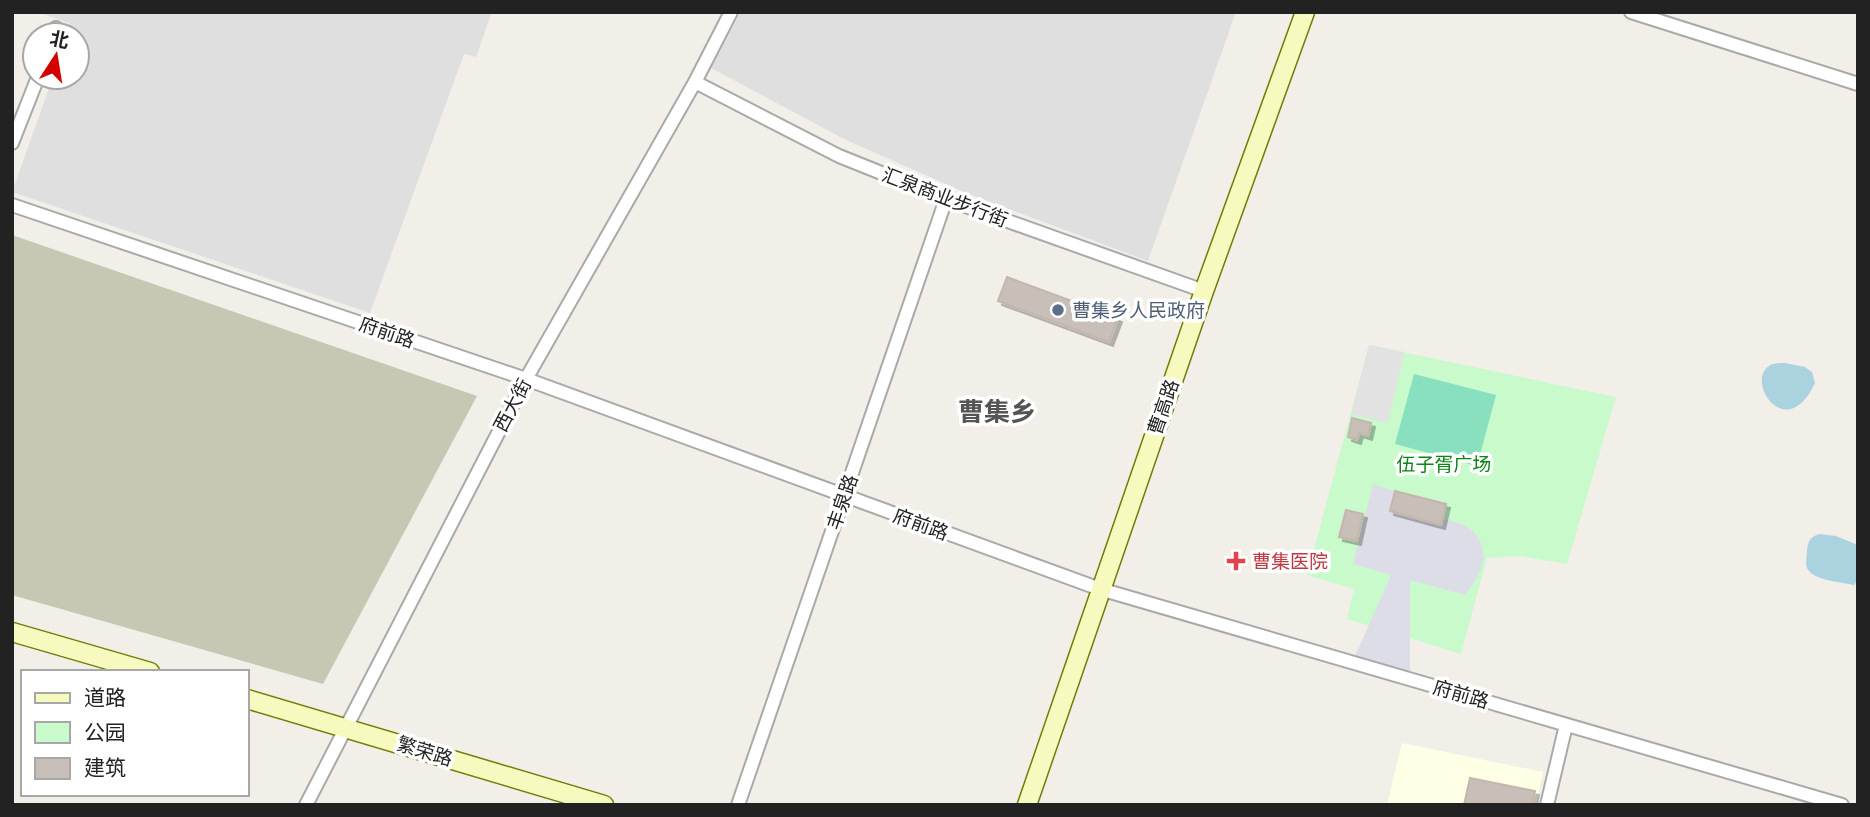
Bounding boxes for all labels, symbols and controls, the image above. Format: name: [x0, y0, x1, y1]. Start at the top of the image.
north arrow: [21, 21, 91, 91]
text: 北: [48, 25, 72, 54]
street label: 汇泉商业步行街: [878, 161, 1012, 233]
place label: 曹集乡人民政府: [1072, 297, 1205, 323]
marker: 曹集乡人民政府: [1050, 302, 1066, 318]
street label: 府前路: [356, 310, 418, 354]
street label: 西大街: [487, 374, 537, 436]
street label: 曹高路: [1141, 376, 1185, 438]
district label: 曹集乡: [958, 393, 1036, 429]
park label: 伍子胥广场: [1396, 451, 1492, 477]
street label: 丰泉路: [820, 471, 864, 533]
street label: 府前路: [890, 502, 952, 546]
place label: 曹集医院: [1252, 548, 1328, 574]
marker: 曹集医院: [1226, 551, 1246, 571]
legend: [21, 670, 248, 796]
street label: 府前路: [1430, 674, 1492, 714]
text: 道路: [84, 683, 126, 711]
text: 公园: [84, 718, 126, 746]
street label: 繁荣路: [394, 730, 456, 772]
text: 建筑: [84, 753, 126, 781]

